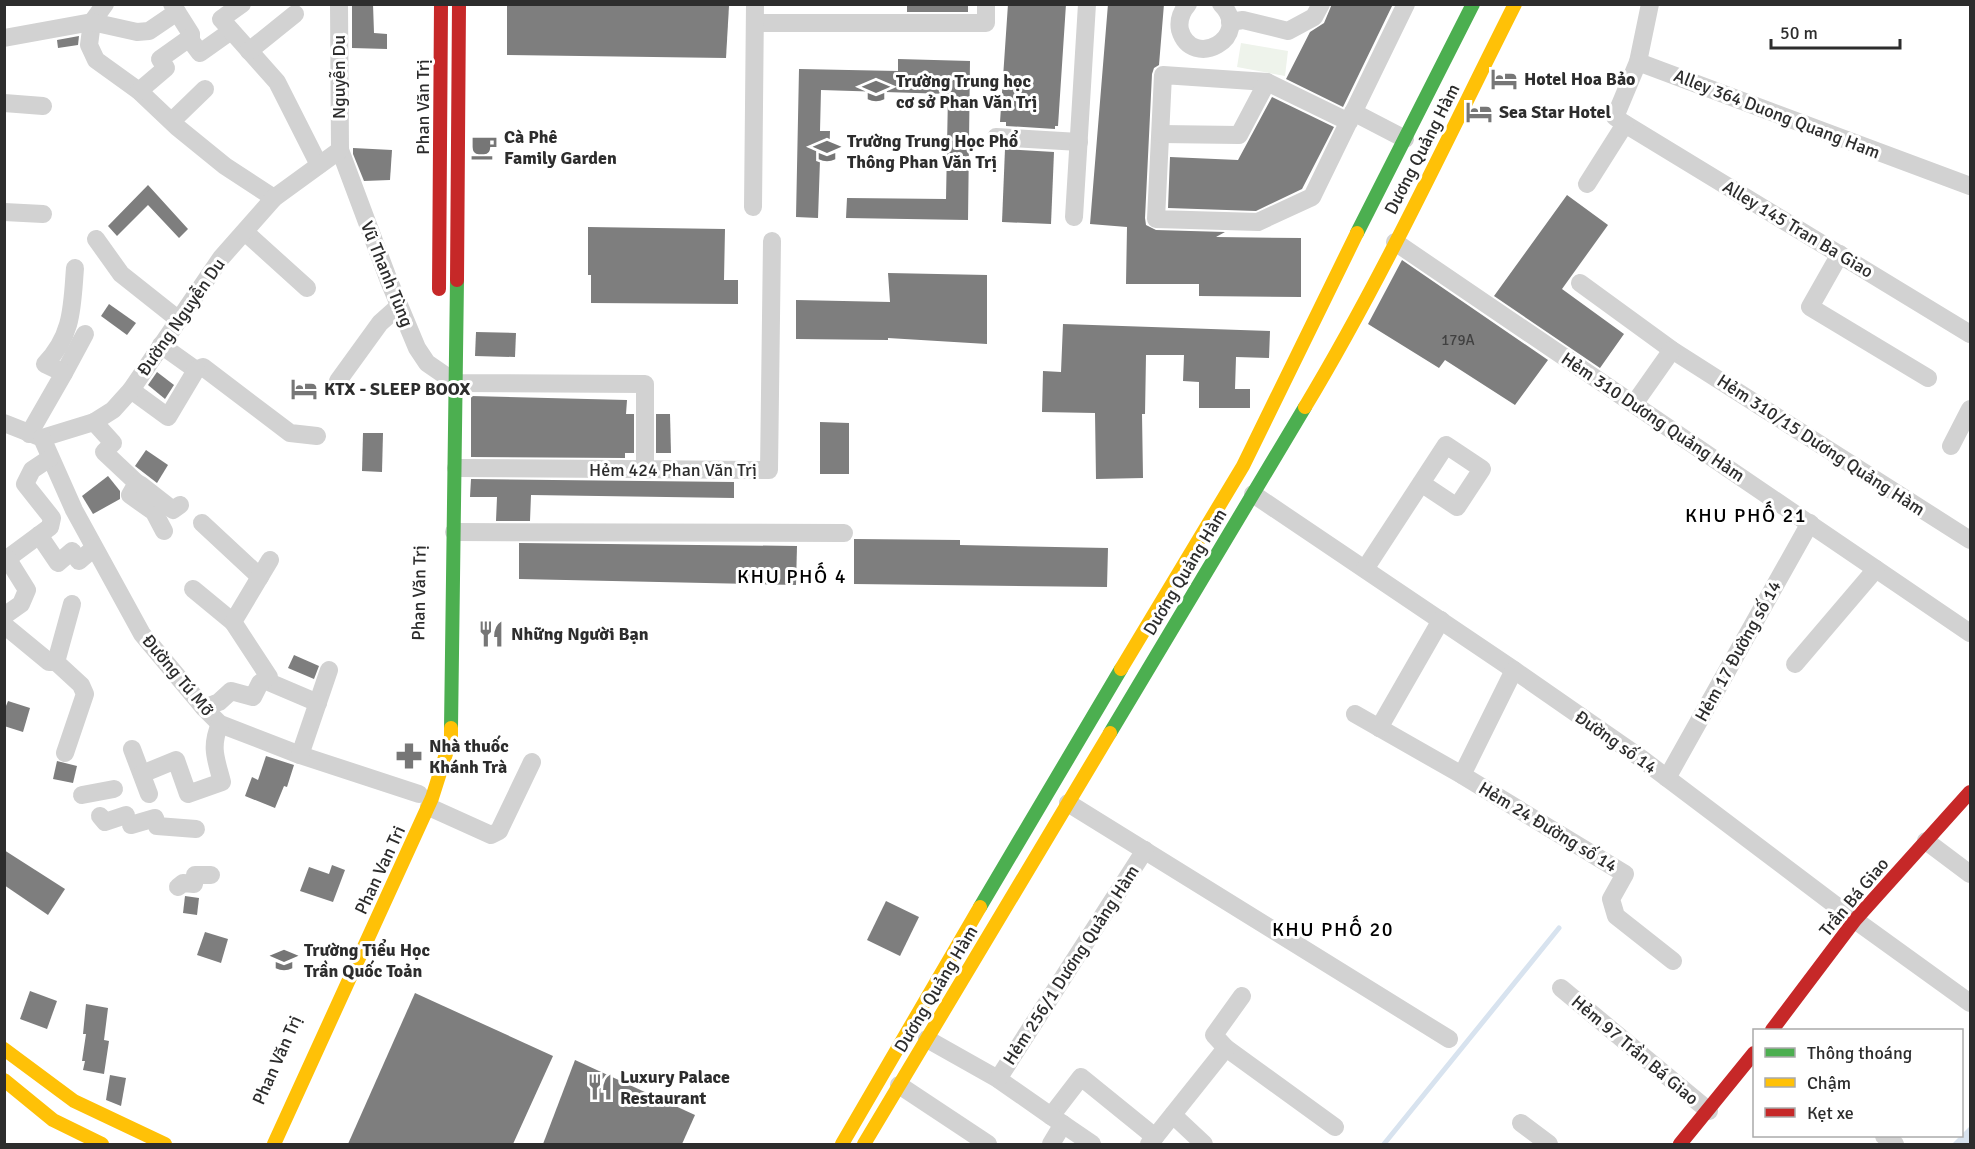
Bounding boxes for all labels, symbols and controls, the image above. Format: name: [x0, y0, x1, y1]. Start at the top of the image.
scale bar: [1771, 12, 1900, 50]
text: 50 m: [1780, 22, 1818, 44]
street label: Nguyễn Du: [328, 35, 350, 119]
street label: Phan Văn Trị: [412, 59, 434, 155]
hotel icon: Hotel Hoa Bảo: [1489, 64, 1519, 94]
street label: Alley 364 Duong Quang Ham: [1671, 64, 1883, 164]
place label: Hotel Hoa Bảo: [1524, 68, 1635, 90]
place label: Trường Trung học cơ sở Phan Văn Trị: [896, 70, 1037, 113]
school or university icon: Trường Trung học cơ sở Phan Văn Trị: [861, 76, 891, 106]
street label: Dương Quảng Hàm: [1380, 80, 1464, 218]
hotel icon: Sea Star Hotel: [1464, 97, 1494, 127]
place label: Sea Star Hotel: [1499, 101, 1612, 123]
place label: Cà Phê Family Garden: [504, 126, 617, 169]
place label: Trường Trung Học Phổ Thông Phan Văn Trị: [847, 129, 1019, 173]
cafe icon: Cà Phê Family Garden: [469, 132, 499, 162]
school or university icon: Trường Trung Học Phổ Thông Phan Văn Trị: [812, 136, 842, 166]
street label: Alley 145 Tran Ba Giao: [1719, 175, 1877, 283]
street label: Vũ Thanh Tùng: [356, 218, 418, 330]
street label: Đường Nguyễn Du: [132, 254, 230, 380]
house number: 179A: [1441, 331, 1475, 349]
street label: Hẻm 310 Dương Quảng Hàm: [1557, 347, 1749, 487]
street label: Hẻm 310/15 Dương Quảng Hàm: [1713, 369, 1929, 521]
hotel icon: KTX - SLEEP BOOX: [289, 374, 319, 404]
place label: KTX - SLEEP BOOX: [324, 378, 470, 400]
street label: Hẻm 424 Phan Văn Trị: [589, 459, 757, 481]
district label: KHU PHỐ 21: [1685, 501, 1807, 528]
street label: Dương Quảng Hàm: [1139, 505, 1231, 639]
street label: Phan Văn Trị: [407, 545, 431, 641]
district label: KHU PHỐ 4: [737, 562, 847, 589]
street label: Hẻm 17 Đường số 14: [1690, 576, 1786, 725]
restaurant icon: Những Người Bạn: [476, 619, 506, 649]
place label: Những Người Bạn: [511, 623, 649, 645]
street label: Đường Tú Mỡ: [137, 630, 219, 721]
street label: Đường số 14: [1571, 706, 1662, 778]
place label: Nhà thuốc Khánh Trà: [429, 735, 509, 778]
pharmacy icon: Nhà thuốc Khánh Trà: [394, 741, 424, 771]
street label: Hẻm 24 Đường số 14: [1475, 777, 1622, 877]
street label: Phan Van Tri: [350, 822, 410, 918]
street label: Trần Bá Giao: [1815, 853, 1893, 941]
street label: Hẻm 256/1 Dương Quảng Hàm: [998, 861, 1144, 1069]
district label: KHU PHỐ 20: [1272, 915, 1394, 942]
street label: Dương Quảng Hàm: [890, 922, 982, 1056]
place label: Trường Tiểu Học Trần Quốc Toản: [304, 938, 430, 982]
school or university icon: Trường Tiểu Học Trần Quốc Toản: [269, 945, 299, 975]
street label: Hẻm 97 Trần Bá Giao: [1567, 990, 1703, 1110]
street label: Phan Văn Trị: [248, 1012, 306, 1108]
legend: [1753, 1029, 1963, 1137]
text: Thông thoáng: [1807, 1042, 1912, 1064]
place label: Luxury Palace Restaurant: [620, 1066, 730, 1109]
restaurant icon: Luxury Palace Restaurant: [585, 1072, 615, 1102]
text: Chậm: [1807, 1072, 1851, 1094]
text: Kẹt xe: [1807, 1102, 1854, 1124]

